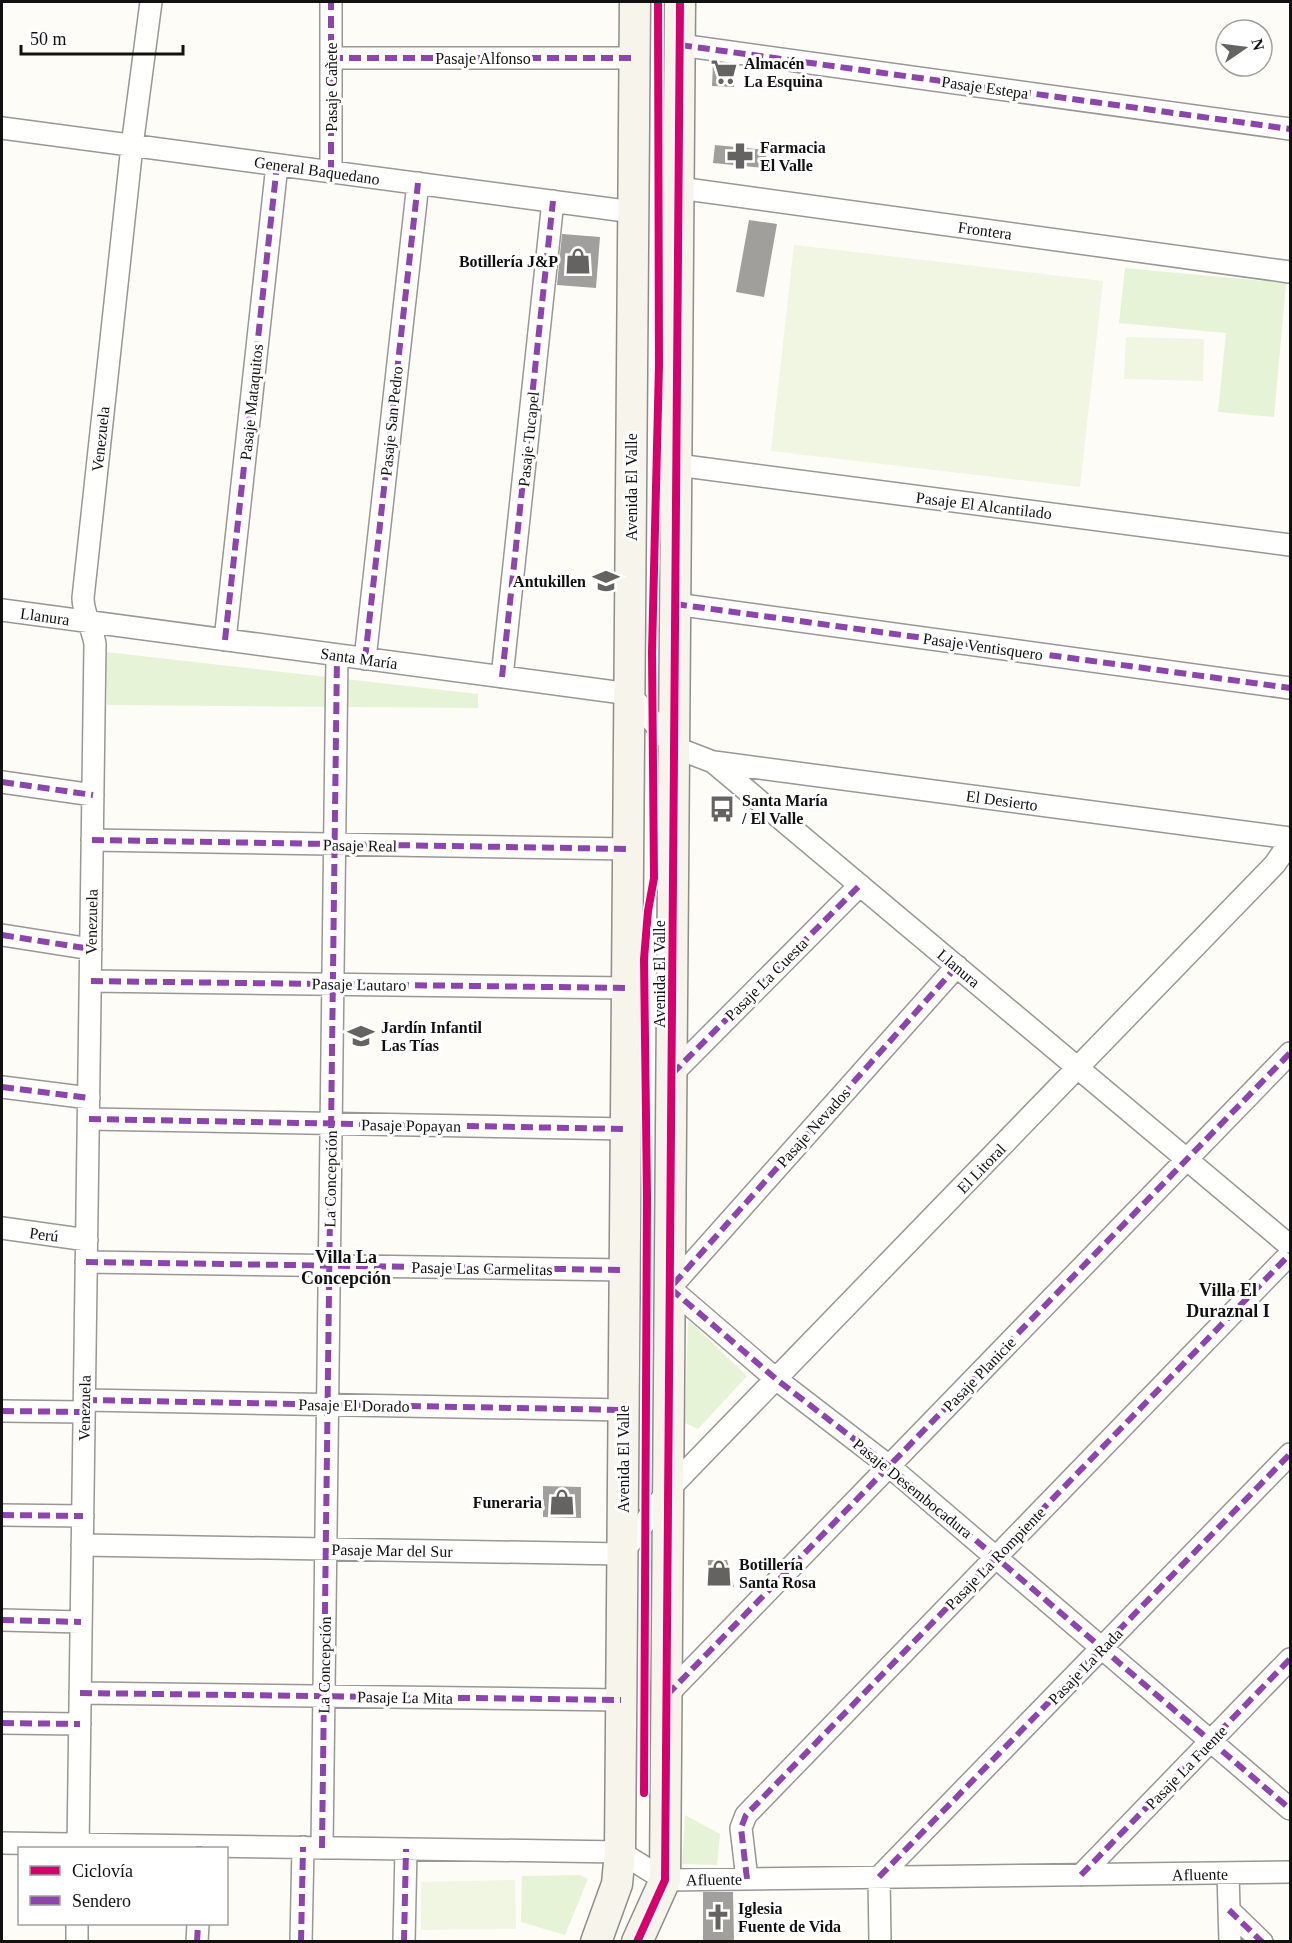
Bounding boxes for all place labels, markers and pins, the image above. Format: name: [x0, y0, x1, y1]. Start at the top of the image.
place label: Almacén La Esquina: [744, 55, 823, 91]
supermarket icon: Almacén La Esquina: [709, 57, 739, 87]
place label: Farmacia El Valle: [760, 139, 826, 174]
pharmacy icon: Farmacia El Valle: [725, 141, 755, 171]
shop icon: Botillería J&P: [563, 246, 593, 276]
place label: Botillería J&P: [459, 253, 558, 270]
school or university icon: Antukillen: [591, 566, 621, 596]
place label: Antukillen: [513, 573, 586, 590]
place label: Santa María / El Valle: [741, 792, 828, 827]
bus stop icon: Santa María / El Valle: [707, 794, 737, 824]
place label: Jardín Infantil Las Tías: [381, 1019, 482, 1054]
school or university icon: Jardín Infantil Las Tías: [346, 1021, 376, 1051]
shop icon: Funeraria: [547, 1487, 577, 1517]
place label: Funeraria: [473, 1494, 542, 1511]
place label: Botillería Santa Rosa: [739, 1556, 816, 1591]
shop icon: Botillería Santa Rosa: [704, 1558, 734, 1588]
place label: Iglesia Fuente de Vida: [738, 1900, 841, 1935]
church icon: Iglesia Fuente de Vida: [703, 1902, 733, 1932]

